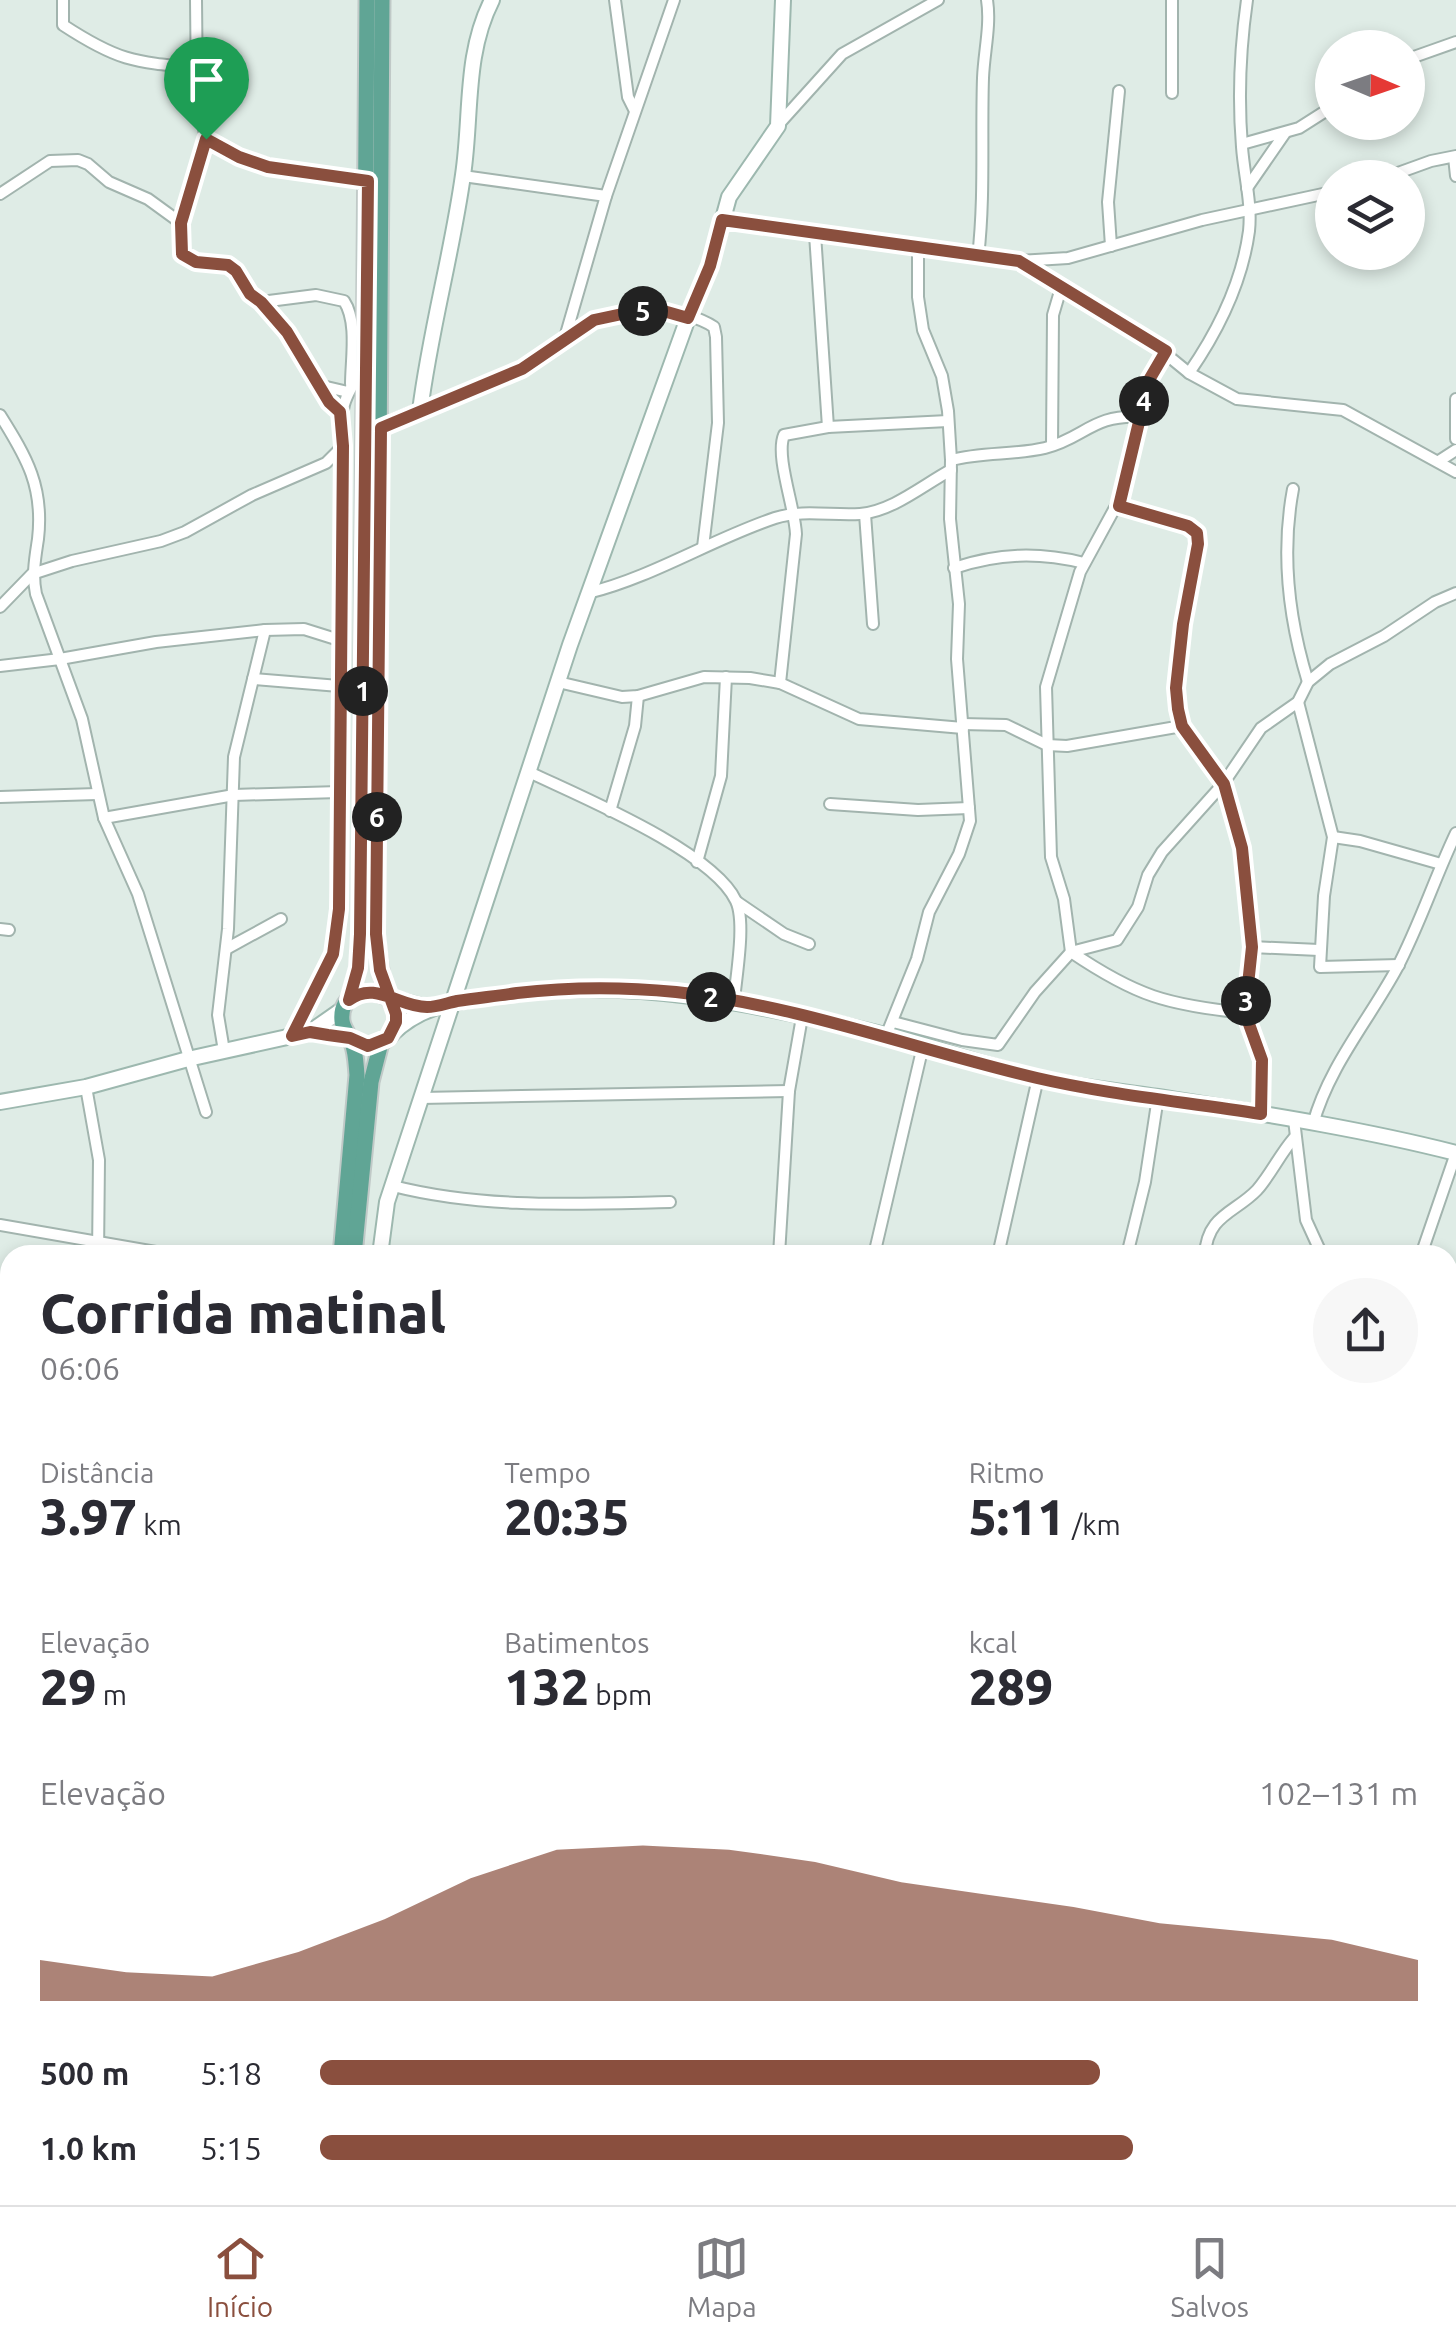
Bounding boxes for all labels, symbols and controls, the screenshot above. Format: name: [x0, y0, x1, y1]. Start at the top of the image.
north arrow: [1315, 30, 1425, 140]
map controls: [1315, 30, 1425, 270]
pin: [164, 37, 249, 140]
icon: arrive: [179, 52, 234, 107]
button: layers: [1315, 160, 1425, 270]
pin: 5: [618, 286, 668, 336]
text: 5: [635, 295, 651, 326]
pin: 4: [1119, 376, 1169, 426]
text: 4: [1136, 385, 1152, 416]
pin: 1: [338, 666, 388, 716]
text: 1: [355, 675, 371, 706]
pin: 6: [352, 792, 402, 842]
text: 6: [369, 801, 385, 832]
pin: 2: [686, 972, 736, 1022]
pin: 3: [1221, 976, 1271, 1026]
text: 2: [703, 981, 719, 1012]
text: 3: [1238, 985, 1254, 1016]
button: share: [1313, 1278, 1418, 1383]
text: Corrida matinal: [40, 1282, 446, 1343]
text: 06:06: [40, 1350, 120, 1386]
text: Distância: [40, 1457, 154, 1488]
text: Tempo: [504, 1457, 591, 1488]
text: Ritmo: [969, 1457, 1044, 1488]
text: 3.97: [40, 1488, 137, 1544]
text: 20:35: [504, 1488, 629, 1544]
text: 5:11: [969, 1488, 1066, 1544]
text: km: [137, 1509, 182, 1540]
text: /km: [1066, 1509, 1121, 1540]
text: Elevação: [40, 1627, 150, 1658]
text: Batimentos: [504, 1627, 649, 1658]
text: kcal: [969, 1627, 1017, 1658]
text: 29: [40, 1658, 96, 1714]
text: 132: [504, 1658, 589, 1714]
text: 289: [969, 1658, 1053, 1714]
text: m: [96, 1679, 127, 1710]
text: bpm: [589, 1679, 652, 1710]
text: Elevação: [40, 1775, 166, 1811]
text: 102–131 m: [1259, 1775, 1418, 1811]
text: 500 m: [40, 2055, 129, 2091]
text: 5:18: [200, 2055, 262, 2091]
text: 1.0 km: [40, 2130, 137, 2166]
text: 5:15: [200, 2130, 262, 2166]
tab: Início: [207, 2231, 273, 2322]
tab: Mapa: [687, 2231, 757, 2322]
tab: Salvos: [1170, 2231, 1249, 2322]

